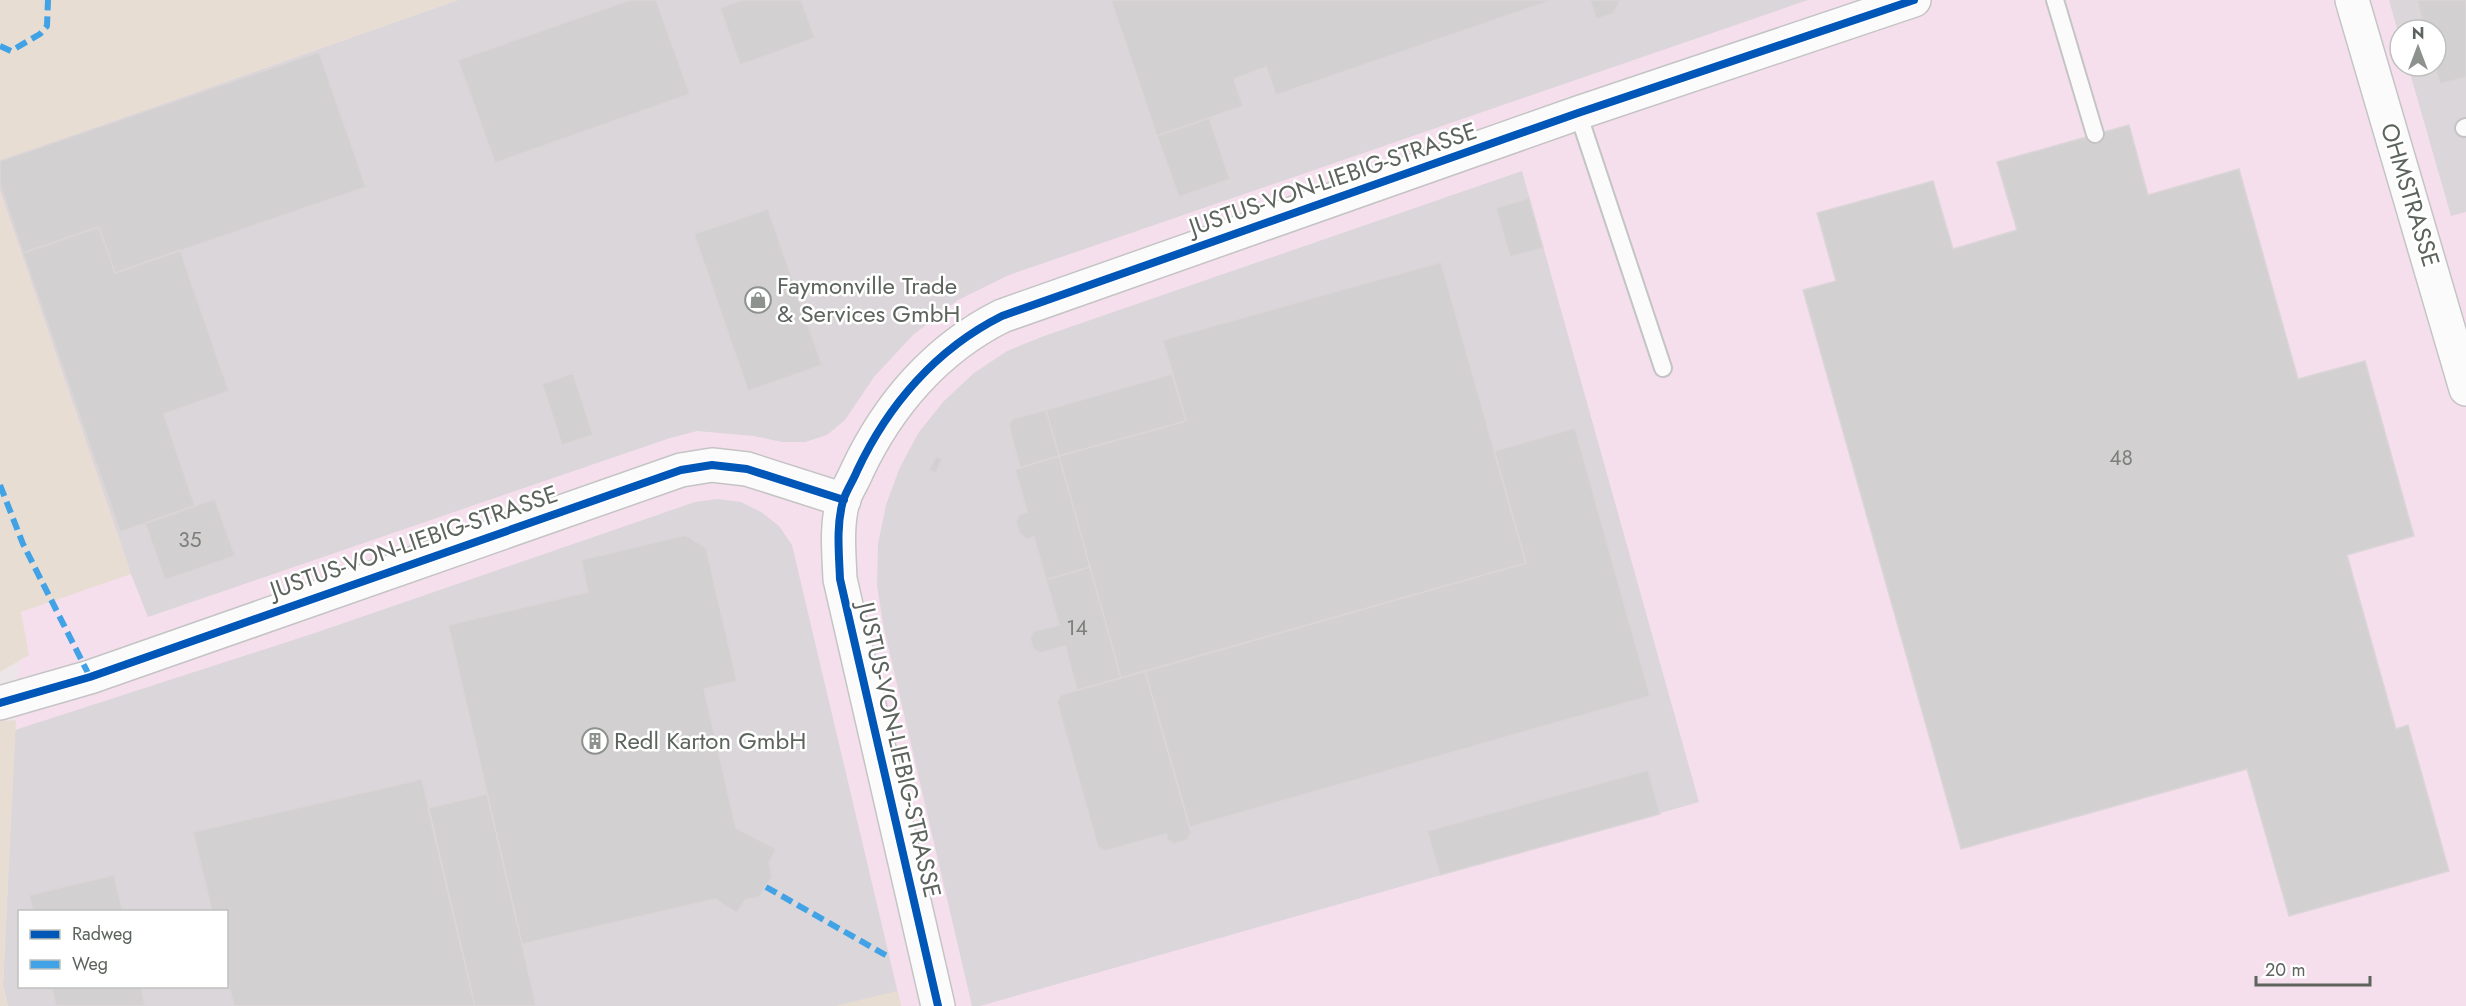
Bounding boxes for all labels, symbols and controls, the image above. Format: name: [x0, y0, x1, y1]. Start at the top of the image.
north arrow: [2388, 18, 2448, 78]
text: N: [2412, 22, 2424, 45]
street label: JUSTUS-VON-LIEBIG-STRASSE: [1181, 113, 1481, 245]
street label: OHMSTRASSE: [2372, 119, 2449, 271]
place label: Faymonville Trade & Services GmbH: [777, 268, 961, 331]
shop icon: Faymonville Trade & Services GmbH: [743, 285, 773, 315]
house number: 48: [2109, 443, 2133, 473]
street label: JUSTUS-VON-LIEBIG-STRASSE: [262, 476, 562, 608]
house number: 35: [178, 525, 202, 555]
street label: JUSTUS-VON-LIEBIG-STRASSE: [848, 596, 951, 901]
house number: 14: [1066, 613, 1088, 643]
place label: Redl Karton GmbH: [614, 723, 806, 758]
building icon: Redl Karton GmbH: [580, 726, 610, 756]
legend: [18, 910, 228, 988]
text: Radweg: [72, 921, 133, 947]
scale bar: [2256, 949, 2370, 987]
text: Weg: [72, 951, 108, 977]
text: 20 m: [2265, 957, 2305, 983]

